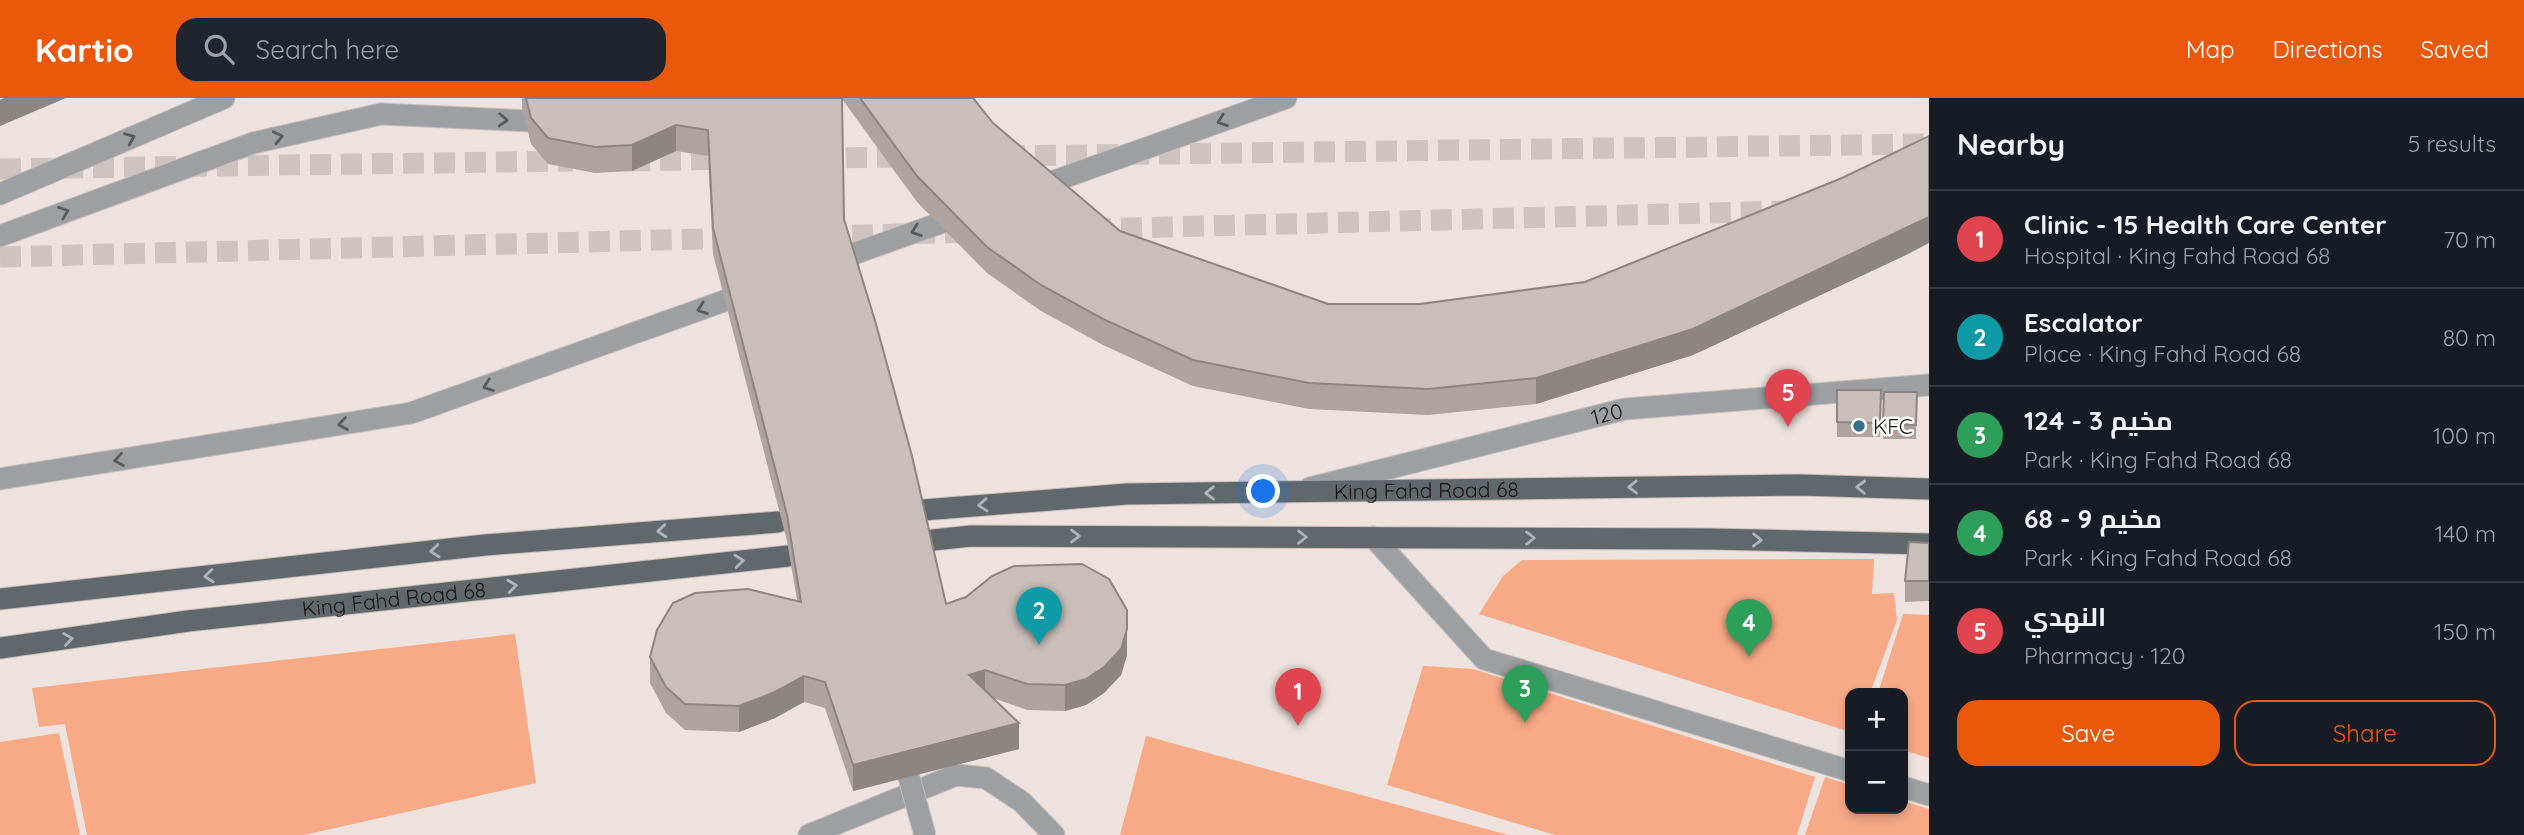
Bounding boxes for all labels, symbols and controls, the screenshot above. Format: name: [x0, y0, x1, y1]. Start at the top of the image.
search box: [176, 18, 666, 81]
text: Kartio: [35, 29, 134, 70]
icon: search: [200, 30, 238, 68]
text: Search here: [256, 33, 399, 66]
text: Map: [2186, 34, 2235, 64]
text: Directions: [2273, 34, 2383, 64]
text: Saved: [2421, 34, 2489, 64]
one-way arrow: [498, 112, 509, 127]
one-way arrow: [1217, 113, 1229, 127]
text: Nearby: [1957, 125, 2065, 163]
text: 5 results: [2408, 129, 2496, 158]
one-way arrow: [272, 131, 284, 145]
one-way arrow: [123, 132, 136, 146]
one-way arrow: [57, 206, 69, 220]
text: Clinic - 15 Health Care Center: [2024, 208, 2387, 241]
one-way arrow: [910, 223, 922, 237]
text: 1: [1976, 225, 1984, 254]
text: 70 m: [2443, 225, 2496, 254]
text: Hospital · King Fahd Road 68: [2024, 241, 2330, 270]
one-way arrow: [696, 300, 708, 314]
text: Escalator: [2024, 306, 2143, 339]
text: 2: [1973, 323, 1987, 352]
text: 80 m: [2443, 323, 2496, 352]
text: Place · King Fahd Road 68: [2024, 339, 2301, 368]
pin: 5: [1765, 369, 1811, 427]
one-way arrow: [482, 378, 494, 392]
street label: 120: [1588, 397, 1625, 430]
text: مخيم 3 - 124: [2024, 404, 2173, 437]
place label: KFC: [1873, 413, 1913, 439]
one-way arrow: [337, 416, 349, 431]
marker: KFC: [1851, 418, 1867, 434]
text: 3: [1974, 421, 1986, 450]
text: 100 m: [2433, 421, 2496, 450]
text: Park · King Fahd Road 68: [2024, 445, 2292, 474]
one-way arrow: [113, 452, 124, 467]
your location: [1246, 474, 1280, 508]
street label: King Fahd Road 68: [1334, 476, 1519, 504]
one-way arrow: [1628, 479, 1638, 495]
one-way arrow: [1855, 479, 1866, 494]
one-way arrow: [1204, 485, 1215, 501]
one-way arrow: [977, 498, 988, 513]
text: مخيم 9 - 68: [2024, 502, 2162, 535]
text: 4: [1973, 519, 1987, 548]
text: 140 m: [2435, 519, 2496, 548]
one-way arrow: [656, 523, 667, 538]
one-way arrow: [1070, 528, 1080, 544]
one-way arrow: [1297, 529, 1308, 545]
one-way arrow: [1525, 530, 1535, 546]
one-way arrow: [1752, 532, 1763, 548]
one-way arrow: [429, 543, 441, 558]
text: Park · King Fahd Road 68: [2024, 543, 2292, 572]
one-way arrow: [733, 554, 744, 569]
one-way arrow: [203, 568, 215, 583]
street label: King Fahd Road 68: [301, 576, 487, 622]
one-way arrow: [507, 578, 518, 593]
pin: 2: [1016, 587, 1062, 645]
pin: 4: [1726, 599, 1772, 657]
text: النهدي: [2024, 600, 2106, 633]
text: 5: [1973, 617, 1987, 646]
text: 150 m: [2434, 617, 2496, 646]
one-way arrow: [62, 631, 73, 646]
text: Pharmacy · 120: [2024, 641, 2185, 670]
pin: 3: [1502, 665, 1548, 723]
pin: 1: [1275, 668, 1321, 726]
map controls: [1845, 688, 1908, 814]
button: +: [1845, 688, 1908, 751]
button: Save: [1957, 700, 2220, 766]
button: Share: [2234, 700, 2496, 766]
button: −: [1845, 751, 1908, 814]

